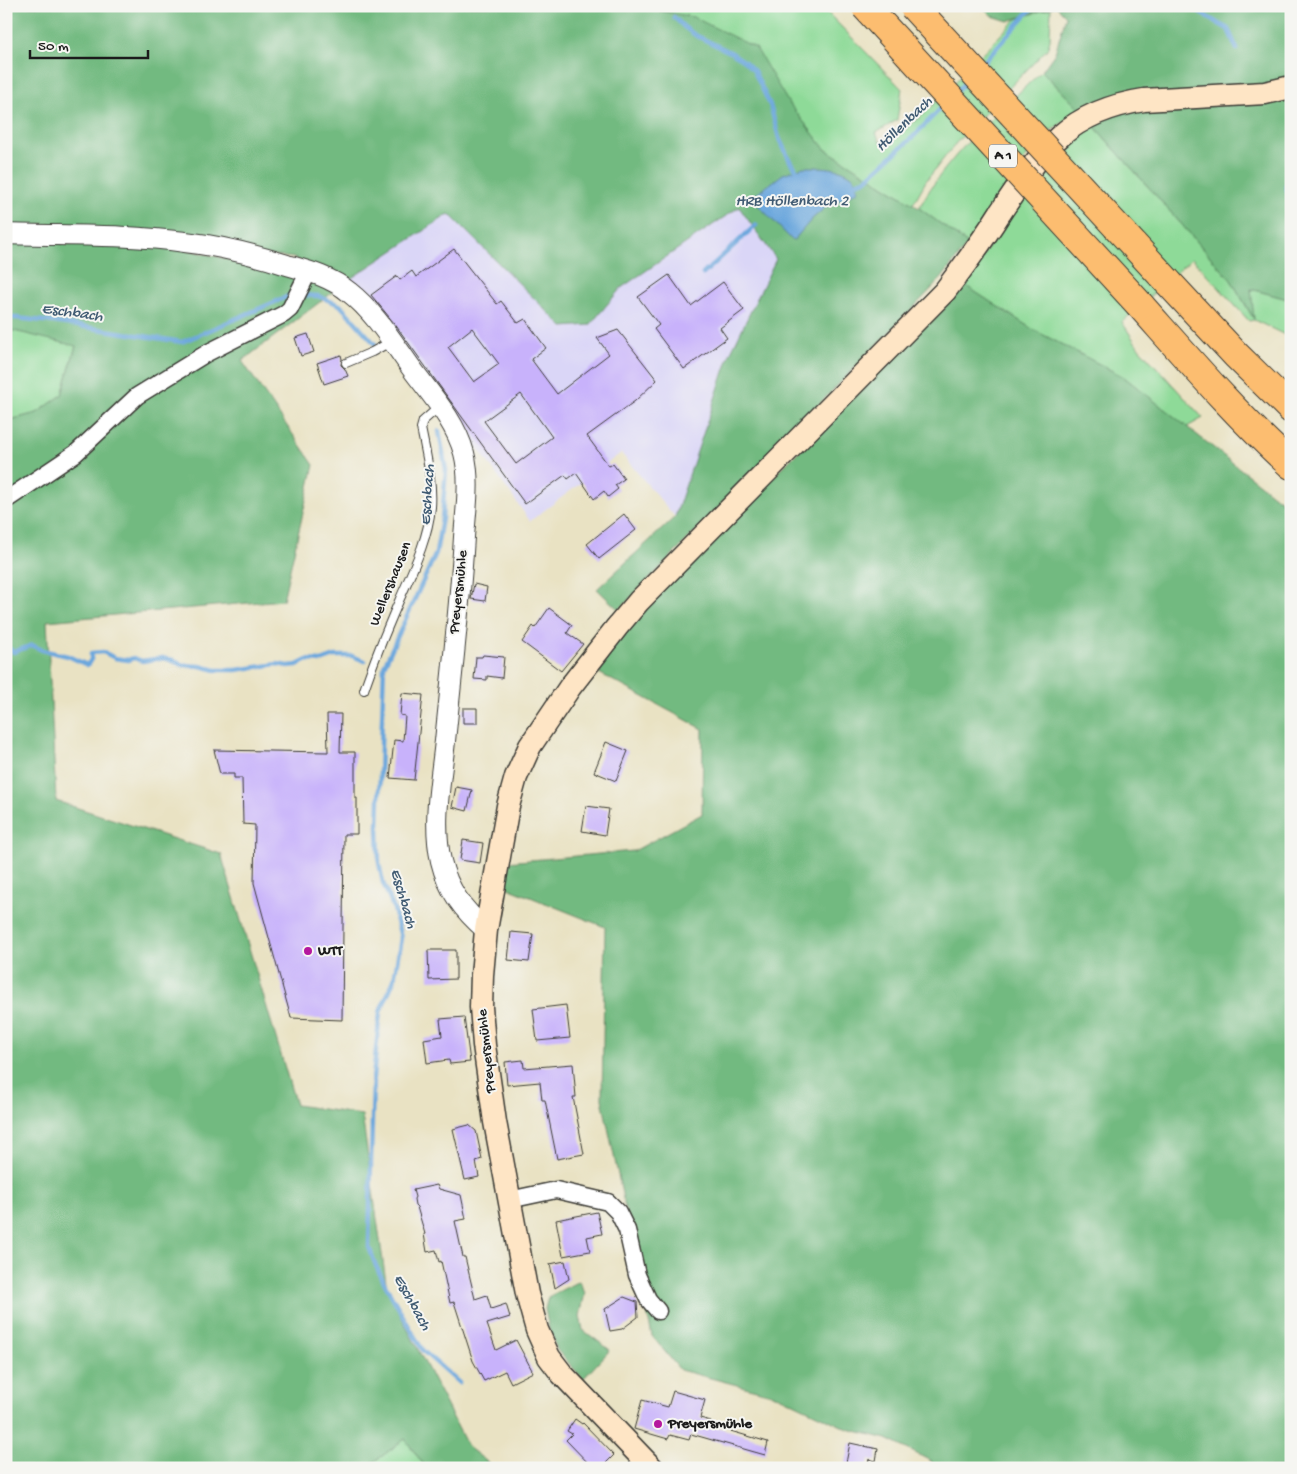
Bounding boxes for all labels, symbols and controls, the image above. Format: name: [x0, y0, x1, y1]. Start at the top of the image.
scale bar: [30, 28, 148, 60]
text: 50 m: [38, 38, 69, 56]
water label: Höllenbach: [873, 93, 938, 157]
road number: A 1: [989, 144, 1017, 168]
water label: HRB Höllenbach 2: [736, 193, 850, 212]
water label: Eschbach: [40, 300, 104, 328]
water label: Eschbach: [417, 463, 441, 526]
street label: Wellershausen: [366, 539, 416, 629]
street label: Preyersmühle: [446, 549, 472, 636]
water label: Eschbach: [384, 867, 420, 931]
place label: WTT: [317, 942, 344, 960]
marker: WTT: [302, 945, 314, 957]
street label: Preyersmühle: [474, 1008, 500, 1095]
water label: Eschbach: [388, 1272, 434, 1335]
place label: Preyersmühle: [667, 1415, 753, 1433]
marker: Preyersmühle: [652, 1418, 664, 1430]

